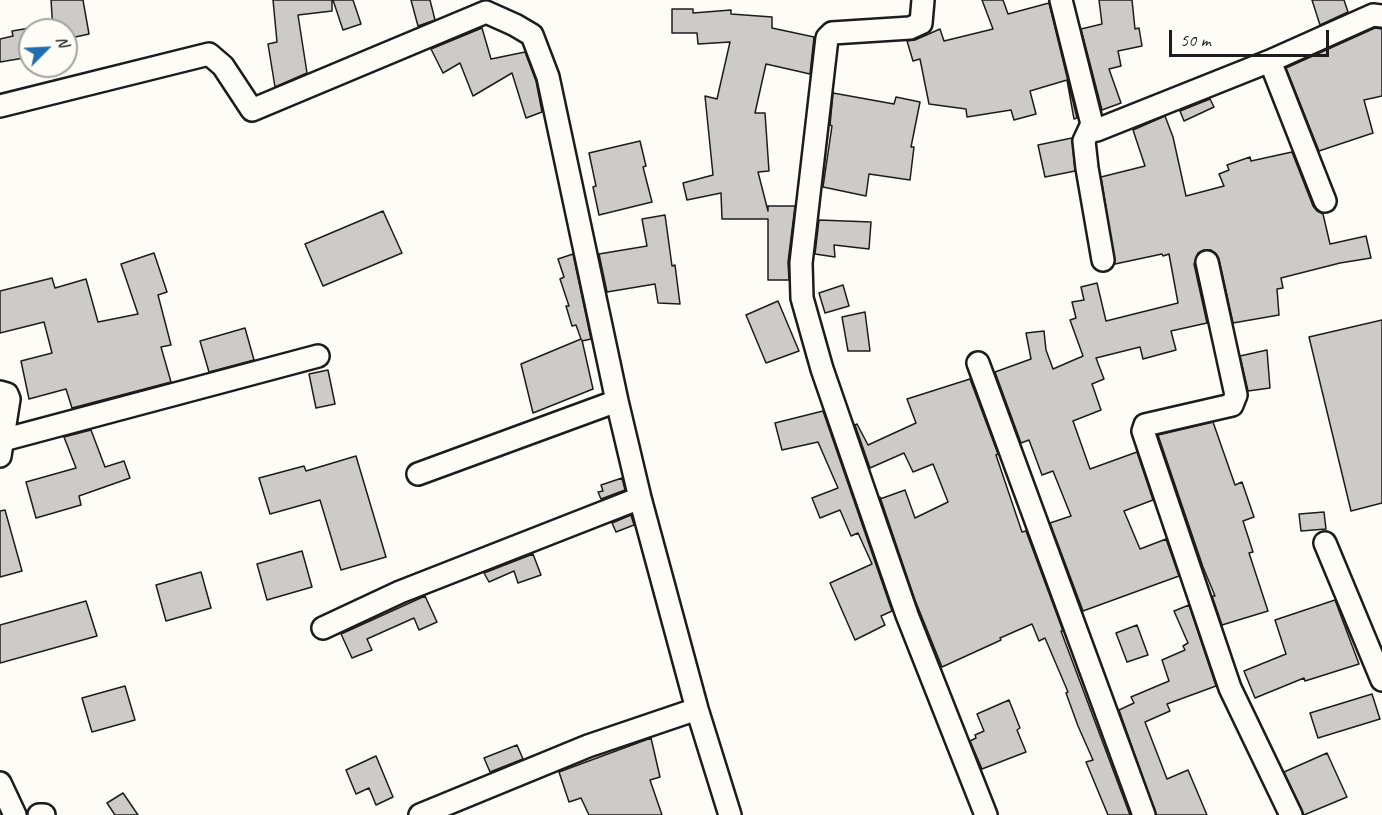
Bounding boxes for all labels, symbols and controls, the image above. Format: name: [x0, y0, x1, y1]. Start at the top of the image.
north arrow: [18, 18, 78, 78]
scale bar: [1172, 18, 1332, 56]
text: 50 m: [1180, 29, 1211, 51]
text: N: [51, 33, 74, 50]

